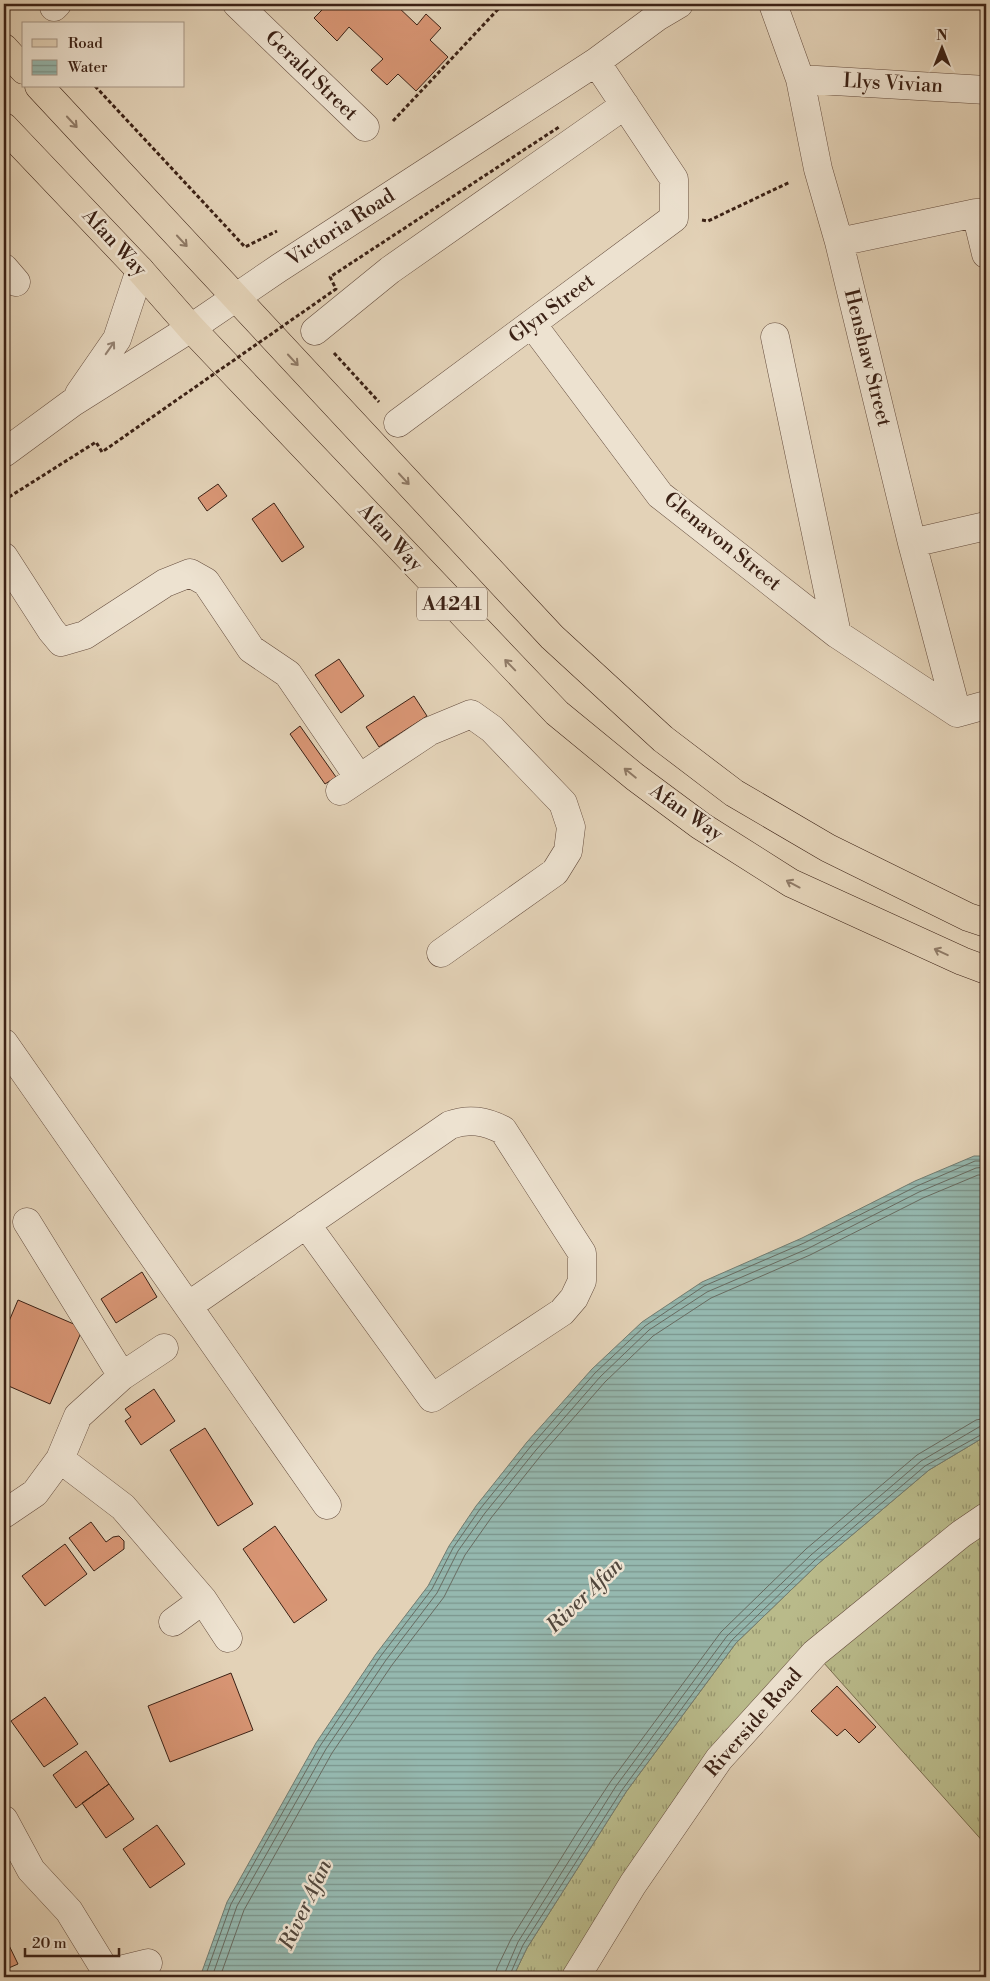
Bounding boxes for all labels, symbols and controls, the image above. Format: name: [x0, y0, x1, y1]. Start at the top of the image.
legend: [22, 22, 185, 88]
north arrow: [918, 22, 968, 72]
street label: Gerald Street: [259, 26, 363, 126]
text: N: [936, 27, 948, 45]
text: Road: [68, 34, 103, 53]
text: Water: [67, 58, 108, 77]
street label: Llys Vivian: [842, 69, 944, 99]
one-way arrow: [66, 116, 78, 128]
street label: Victoria Road: [281, 183, 400, 273]
street label: Afan Way: [76, 203, 152, 282]
one-way arrow: [176, 235, 188, 248]
street label: Glyn Street: [504, 269, 600, 349]
street label: Henshaw Street: [838, 287, 896, 429]
one-way arrow: [105, 342, 115, 356]
one-way arrow: [287, 354, 299, 367]
one-way arrow: [398, 472, 410, 485]
street label: Glenavon Street: [658, 487, 786, 597]
street label: Afan Way: [352, 498, 428, 577]
road number: A4241: [417, 588, 487, 620]
one-way arrow: [504, 658, 516, 671]
one-way arrow: [624, 768, 637, 779]
street label: Afan Way: [644, 778, 728, 847]
one-way arrow: [786, 879, 801, 889]
one-way arrow: [934, 946, 949, 956]
water label: River Afan: [541, 1553, 629, 1639]
street label: Riverside Road: [700, 1663, 809, 1783]
water label: River Afan: [273, 1856, 338, 1955]
scale bar: [25, 1926, 119, 1958]
text: 20 m: [32, 1934, 67, 1953]

